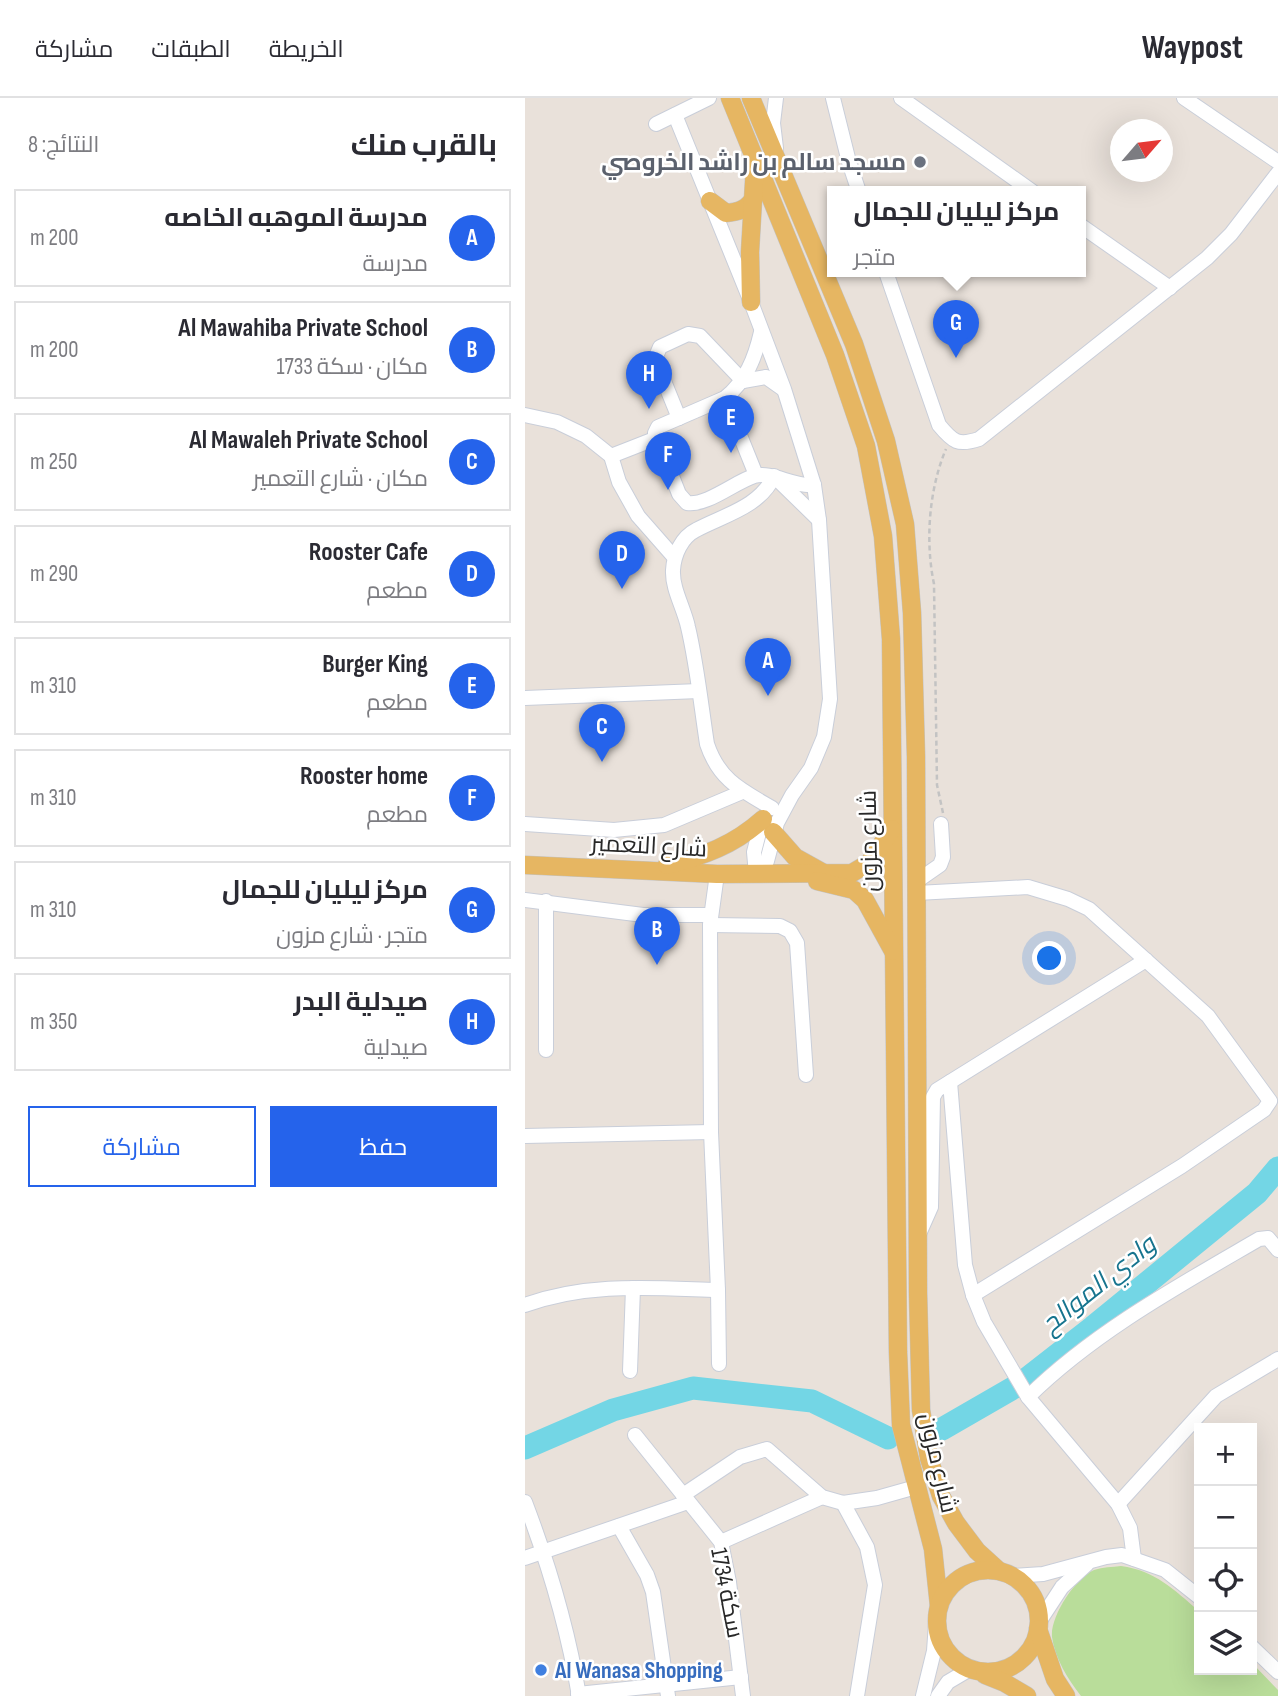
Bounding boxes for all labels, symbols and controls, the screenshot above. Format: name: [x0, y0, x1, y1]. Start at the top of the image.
text: Waypost: [1142, 28, 1243, 68]
text: مشاركة: [35, 35, 113, 64]
text: الطبقات: [151, 35, 231, 64]
text: الخريطة: [269, 35, 344, 64]
north arrow: [1110, 119, 1173, 182]
text: بالقرب منك: [351, 128, 497, 164]
text: النتائج: 8: [28, 131, 100, 159]
place label: مسجد سالم بن راشد الخروصي: [601, 148, 906, 180]
marker: مسجد سالم بن راشد الخروصي: [912, 154, 928, 170]
popup: [827, 186, 1086, 277]
text: مركز ليليان للجمال: [854, 197, 1059, 228]
text: مدرسة الموهبه الخاصه: [164, 203, 428, 234]
text: 200 m: [30, 224, 78, 252]
text: A: [467, 224, 477, 252]
text: متجر: [854, 244, 896, 272]
text: مدرسة: [363, 250, 428, 278]
pin: G: [933, 300, 979, 358]
text: Al Mawahiba Private School: [178, 313, 428, 344]
text: 200 m: [30, 336, 78, 364]
text: B: [467, 336, 477, 364]
pin: H: [626, 351, 672, 409]
text: مكان · سكة 1733: [276, 353, 428, 381]
pin: E: [708, 395, 754, 453]
text: Al Mawaleh Private School: [189, 425, 428, 456]
pin: F: [645, 432, 691, 490]
text: 250 m: [30, 448, 77, 476]
text: C: [466, 448, 478, 476]
text: مكان · شارع التعمير: [253, 465, 428, 493]
pin: D: [599, 531, 645, 589]
text: Rooster Cafe: [309, 537, 428, 568]
text: 290 m: [30, 560, 78, 588]
text: D: [466, 560, 478, 588]
text: مطعم: [366, 577, 428, 605]
pin: A: [745, 638, 791, 696]
text: Burger King: [322, 649, 428, 680]
text: 310 m: [30, 672, 76, 700]
text: E: [467, 672, 477, 700]
text: مطعم: [366, 689, 428, 717]
pin: C: [579, 704, 625, 762]
text: Rooster home: [300, 761, 428, 792]
text: 310 m: [30, 784, 76, 812]
text: F: [467, 784, 477, 812]
street label: شارع مزون: [854, 790, 885, 892]
text: مطعم: [366, 801, 428, 829]
street label: شارع التعمير: [588, 828, 708, 865]
text: مركز ليليان للجمال: [222, 875, 428, 906]
text: 310 m: [30, 896, 76, 924]
text: G: [466, 896, 478, 924]
pin: B: [634, 907, 680, 965]
text: متجر · شارع مزون: [276, 922, 428, 950]
your location: [1032, 941, 1066, 975]
text: صيدلية البدر: [294, 987, 428, 1018]
text: 350 m: [30, 1008, 78, 1036]
text: H: [466, 1008, 478, 1036]
text: صيدلية: [364, 1034, 428, 1062]
button: مشاركة: [28, 1106, 256, 1187]
button: حفظ: [270, 1106, 497, 1187]
water label: وادي الموالح: [1035, 1228, 1166, 1344]
street label: شارع مزون: [911, 1410, 964, 1516]
map controls: [1194, 1423, 1257, 1675]
button: +: [1194, 1423, 1257, 1486]
button: −: [1194, 1486, 1257, 1549]
street label: سكة 1734: [704, 1545, 750, 1641]
button: locate: [1194, 1549, 1257, 1612]
button: layers: [1194, 1612, 1257, 1675]
place label: Al Wanasa Shopping: [554, 1656, 723, 1685]
marker: Al Wanasa Shopping: [533, 1662, 549, 1678]

